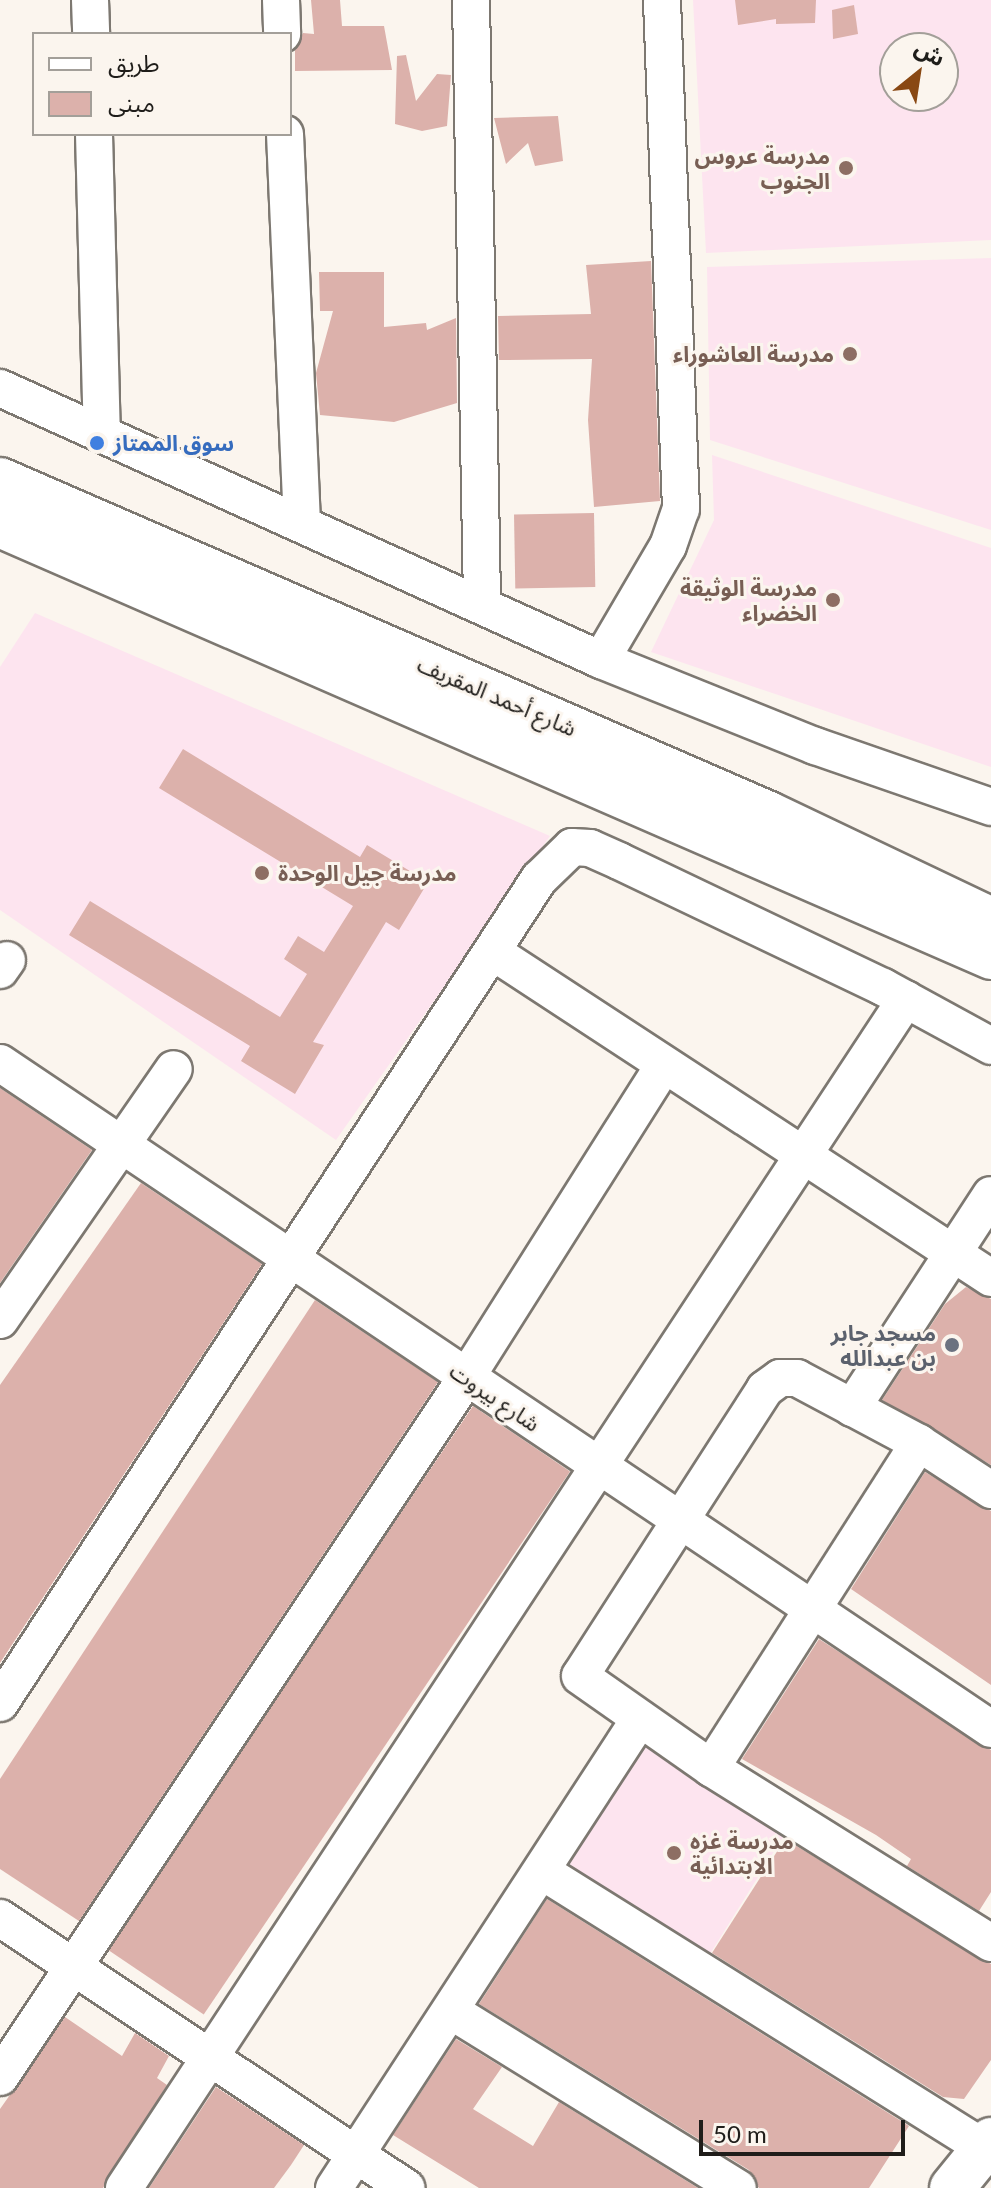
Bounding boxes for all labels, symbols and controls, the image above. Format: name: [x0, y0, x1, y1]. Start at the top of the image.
legend: [32, 32, 292, 136]
north arrow: [879, 32, 959, 112]
text: ش: [910, 33, 950, 72]
text: طريق: [108, 48, 160, 77]
text: مبنى: [108, 88, 155, 117]
place label: مدرسة عروس الجنوب: [695, 142, 830, 194]
marker: مدرسة عروس الجنوب: [837, 159, 855, 177]
place label: مدرسة العاشوراء: [673, 341, 834, 367]
marker: مدرسة العاشوراء: [841, 345, 859, 363]
place label: سوق الممتاز: [113, 430, 234, 456]
marker: سوق الممتاز: [88, 434, 106, 452]
place label: مدرسة الوثيقة الخضراء: [680, 574, 817, 626]
marker: مدرسة الوثيقة الخضراء: [824, 591, 842, 609]
street label: شارع أحمد المقريف: [414, 651, 580, 741]
place label: مدرسة جيل الوحدة: [278, 860, 457, 886]
marker: مدرسة جيل الوحدة: [253, 864, 271, 882]
place label: مسجد جابر بن عبدالله: [831, 1319, 936, 1370]
marker: مسجد جابر بن عبدالله: [943, 1336, 961, 1354]
street label: شارع بيروت: [445, 1357, 545, 1437]
place label: مدرسة غزه الابتدائية: [690, 1827, 794, 1878]
marker: مدرسة غزه الابتدائية: [665, 1844, 683, 1862]
scale bar: [703, 2104, 909, 2154]
text: 50 m: [713, 2119, 767, 2148]

